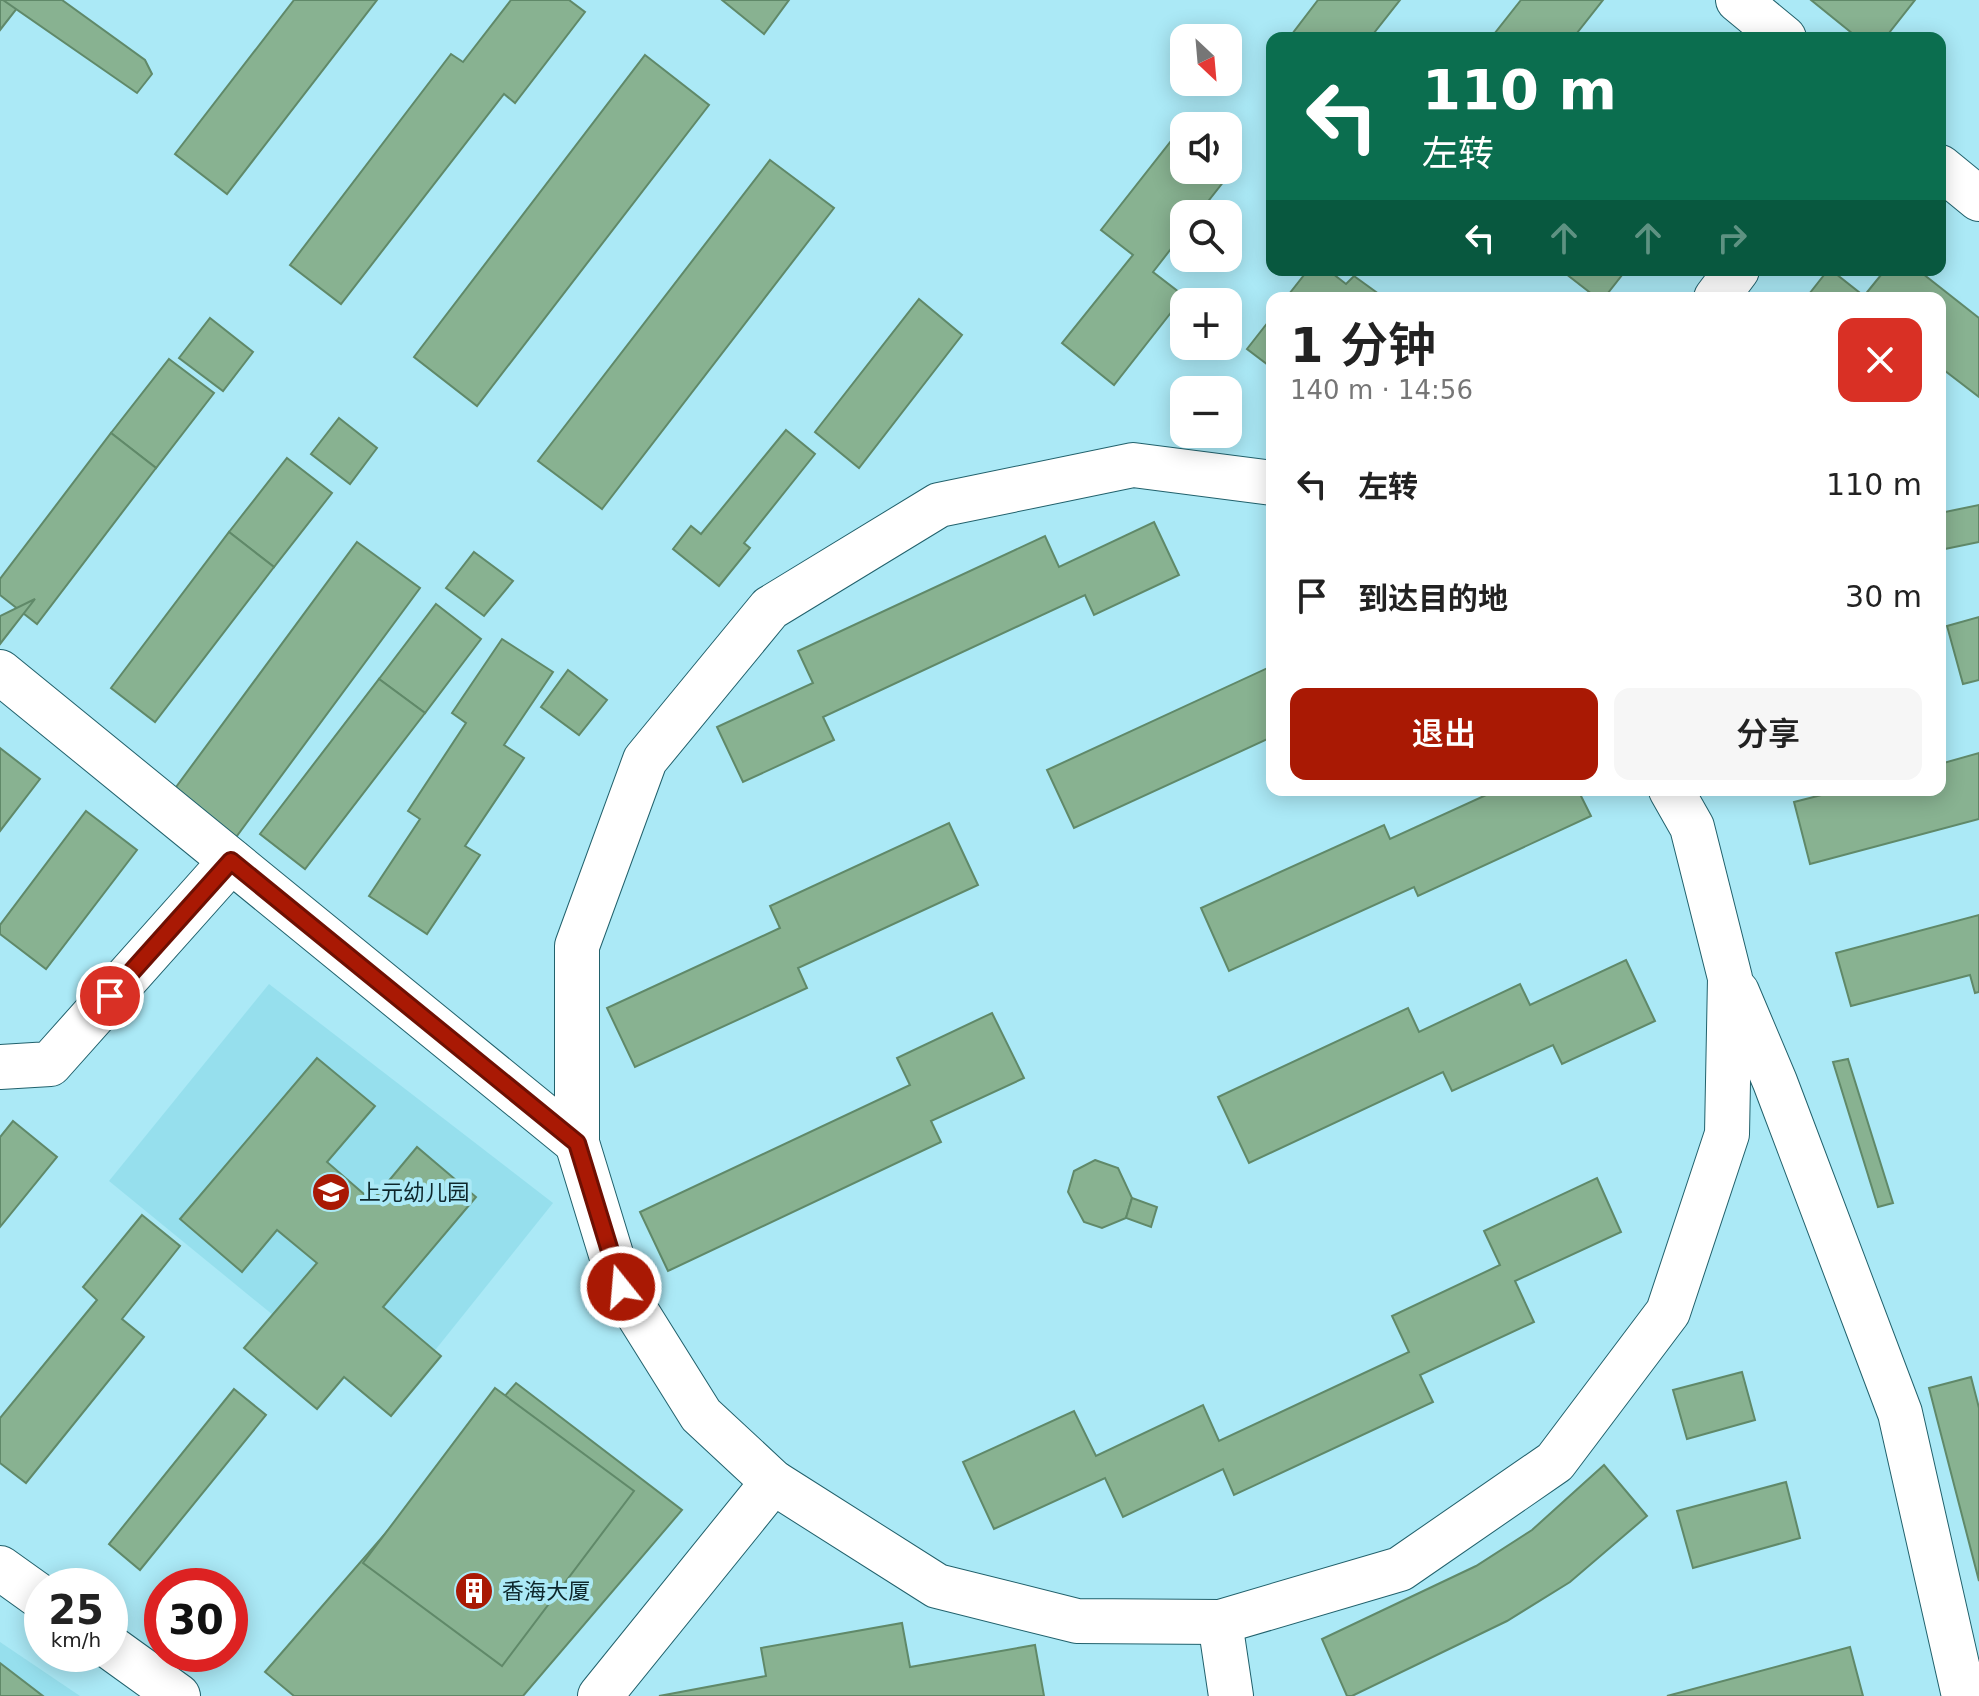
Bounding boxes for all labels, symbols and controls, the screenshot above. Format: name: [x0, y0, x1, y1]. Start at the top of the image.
north arrow: [1170, 24, 1242, 96]
map controls: [1170, 24, 1242, 448]
text: 110 m: [1422, 57, 1617, 122]
icon: left: [1290, 64, 1394, 168]
button: sound: [1170, 112, 1242, 184]
text: 左转: [1422, 133, 1494, 174]
button: search: [1170, 200, 1242, 272]
icon: left: [1458, 216, 1502, 260]
icon: ahead: [1542, 216, 1586, 260]
icon: ahead: [1626, 216, 1670, 260]
icon: right: [1710, 216, 1754, 260]
button: +: [1170, 288, 1242, 360]
text: 1 分钟: [1290, 317, 1436, 373]
button: close: [1838, 318, 1922, 402]
text: 140 m · 14:56: [1290, 375, 1473, 405]
button: −: [1170, 376, 1242, 448]
icon: left: [1290, 462, 1334, 506]
text: 110 m: [1826, 467, 1922, 502]
text: 左转: [1358, 469, 1418, 504]
icon: arrive: [1290, 574, 1334, 618]
text: 30 m: [1845, 579, 1922, 614]
text: 到达目的地: [1358, 581, 1508, 616]
button: 退出: [1290, 688, 1598, 780]
button: 分享: [1614, 688, 1922, 780]
pin: [76, 962, 144, 1030]
icon: arrive: [88, 974, 132, 1018]
school or university icon: 上元幼儿园: [310, 1171, 352, 1213]
place label: 上元幼儿园: [359, 1180, 469, 1205]
position arrow: [579, 1245, 663, 1329]
speed limit sign: 30: [144, 1568, 248, 1672]
building icon: 香海大厦: [453, 1570, 495, 1612]
place label: 香海大厦: [502, 1579, 590, 1604]
text: 25: [48, 1587, 104, 1633]
text: km/h: [51, 1628, 101, 1652]

